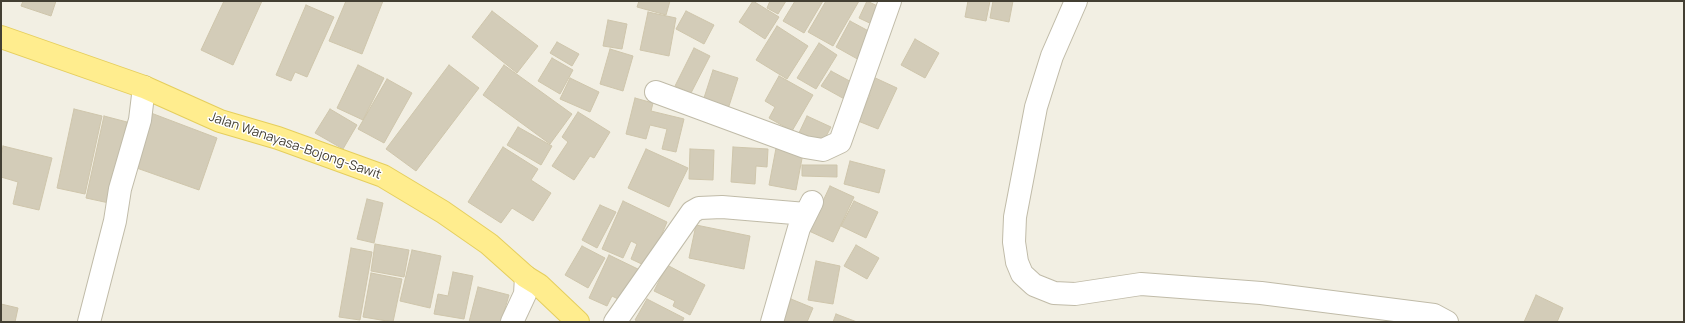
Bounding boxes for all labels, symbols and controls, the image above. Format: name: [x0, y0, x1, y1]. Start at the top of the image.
street label: Jalan Wanayasa-Bojong-Sawit: [207, 109, 383, 183]

